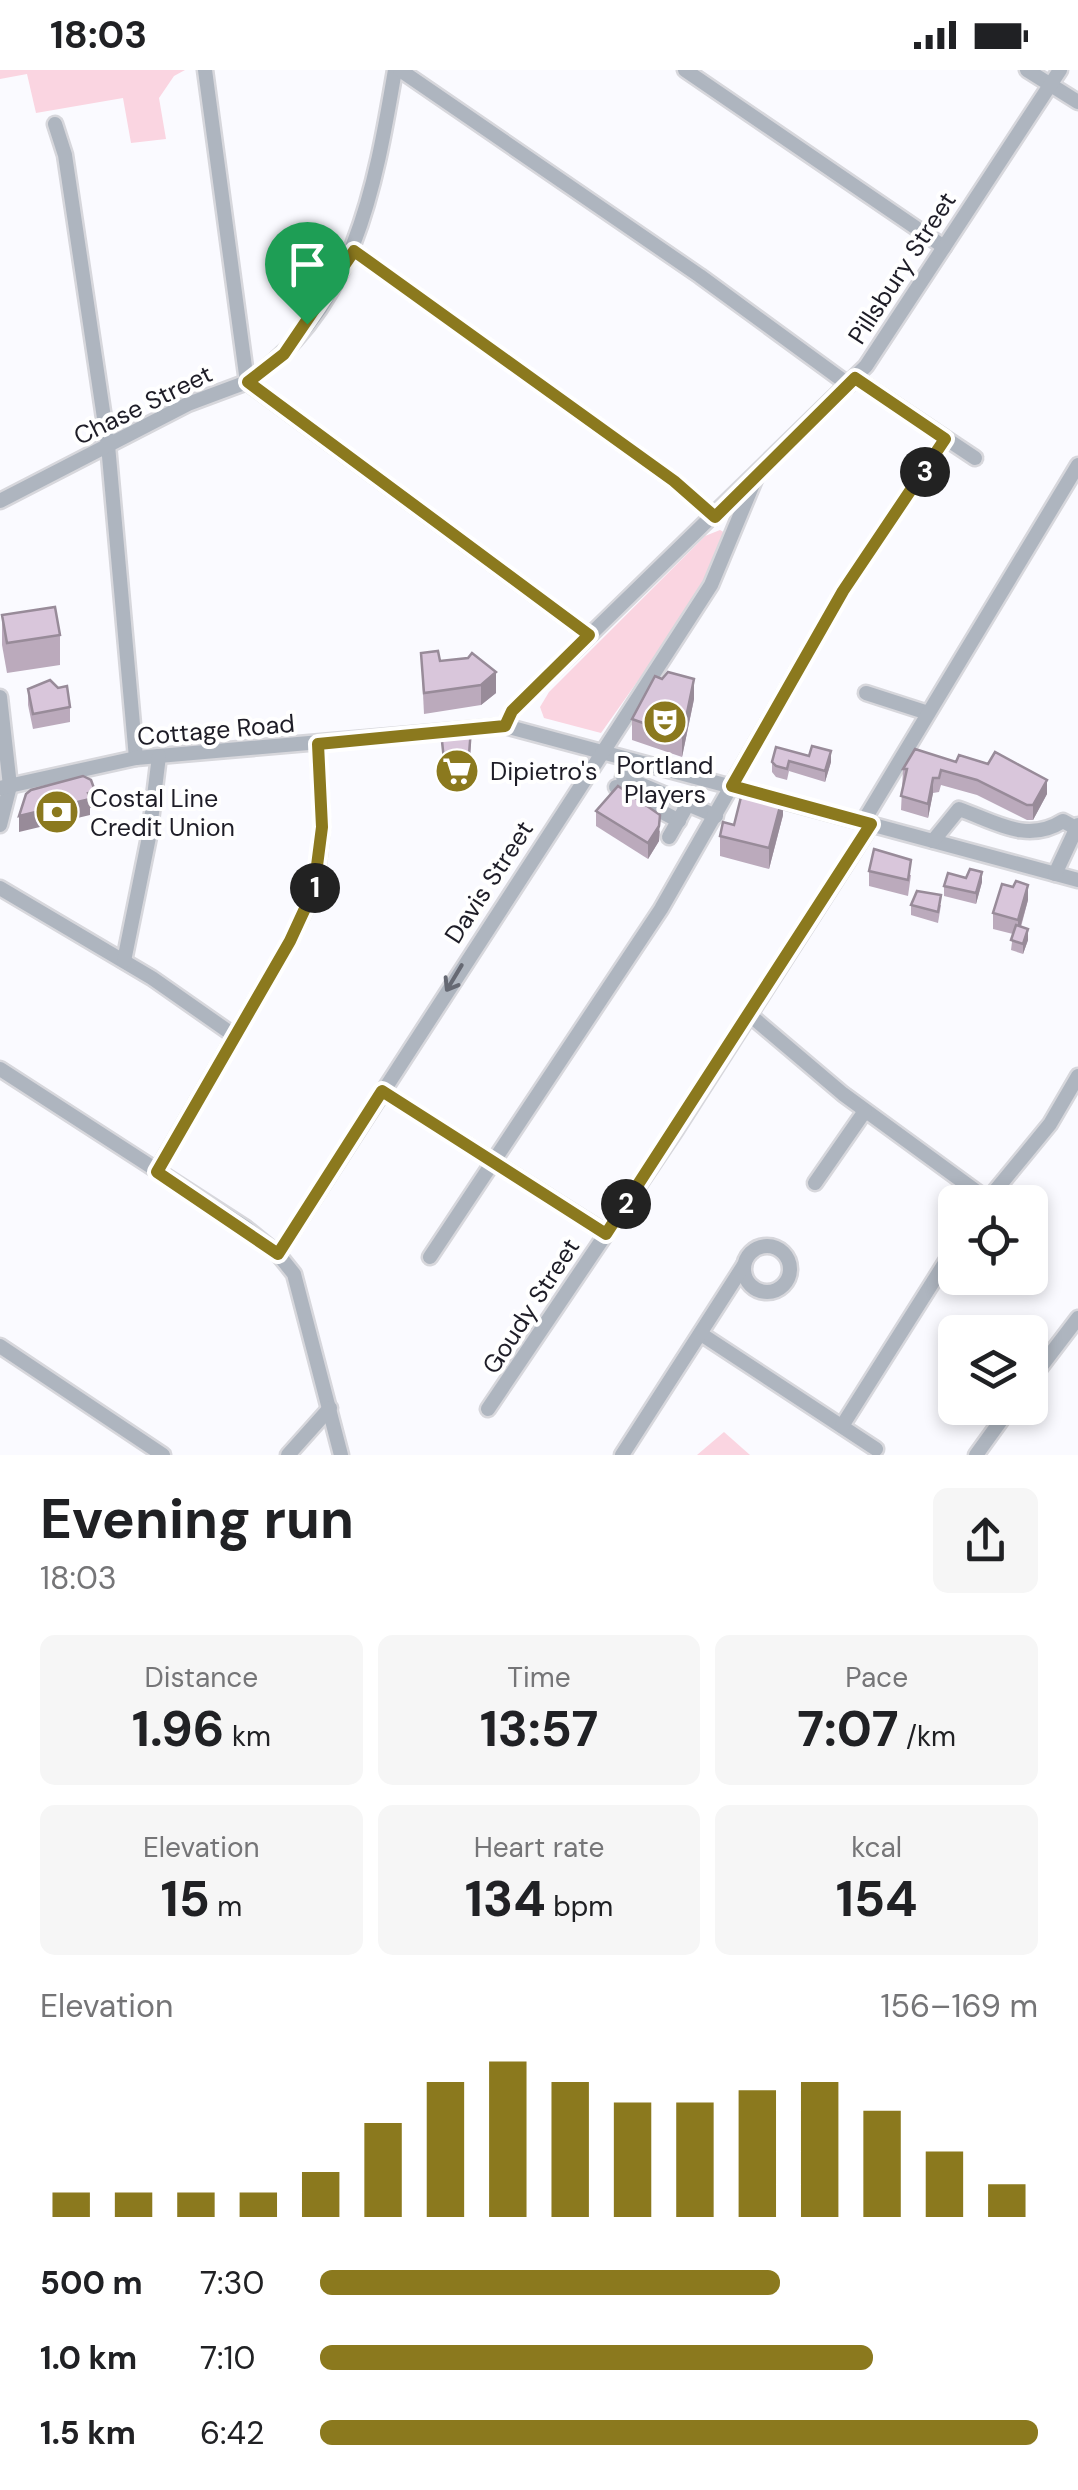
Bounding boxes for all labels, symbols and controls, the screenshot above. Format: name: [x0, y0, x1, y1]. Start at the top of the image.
text: 18:03: [50, 10, 147, 60]
street label: Pillsbury Street: [841, 186, 963, 350]
pin: [265, 222, 350, 325]
icon: arrive: [280, 237, 335, 292]
street label: Chase Street: [68, 357, 218, 453]
pin: 3: [900, 447, 950, 497]
text: 3: [917, 453, 933, 490]
theatre icon: Portland Players: [642, 699, 688, 745]
street label: Cottage Road: [136, 707, 296, 753]
supermarket icon: Dipietro's: [434, 748, 480, 794]
place label: Portland Players: [617, 749, 713, 811]
place label: Dipietro's: [490, 755, 597, 788]
place label: Costal Line Credit Union: [90, 782, 235, 844]
bank icon: Costal Line Credit Union: [34, 789, 80, 835]
street label: Davis Street: [437, 814, 541, 950]
pin: 1: [290, 863, 340, 913]
text: 1: [310, 869, 320, 906]
one-way arrow: [444, 963, 464, 992]
pin: 2: [601, 1179, 651, 1229]
text: 2: [618, 1185, 634, 1222]
map controls: [938, 1185, 1048, 1425]
button: locate: [938, 1185, 1048, 1295]
street label: Goudy Street: [475, 1232, 587, 1380]
button: layers: [938, 1315, 1048, 1425]
text: Evening run: [40, 1483, 354, 1555]
button: share: [933, 1488, 1038, 1593]
text: 18:03: [40, 1557, 117, 1599]
text: Distance: [145, 1659, 258, 1696]
text: Time: [507, 1659, 571, 1696]
text: Pace: [845, 1659, 908, 1696]
text: 1.96: [132, 1696, 224, 1762]
text: 13:57: [480, 1696, 598, 1762]
text: 7:07: [797, 1696, 899, 1762]
text: km: [224, 1718, 271, 1755]
text: /km: [899, 1718, 956, 1755]
text: Elevation: [143, 1829, 260, 1866]
text: Heart rate: [474, 1829, 604, 1866]
text: kcal: [851, 1829, 902, 1866]
text: 15: [160, 1866, 210, 1932]
text: 134: [465, 1866, 546, 1932]
text: 154: [836, 1866, 918, 1932]
text: m: [210, 1888, 242, 1925]
text: bpm: [546, 1888, 613, 1925]
text: Elevation: [40, 1985, 173, 2027]
text: 156–169 m: [880, 1985, 1038, 2027]
text: 500 m: [40, 2262, 143, 2304]
text: 7:30: [200, 2262, 264, 2304]
text: 1.0 km: [40, 2337, 137, 2379]
text: 7:10: [200, 2337, 255, 2379]
text: 1.5 km: [40, 2412, 136, 2454]
text: 6:42: [200, 2412, 264, 2454]

